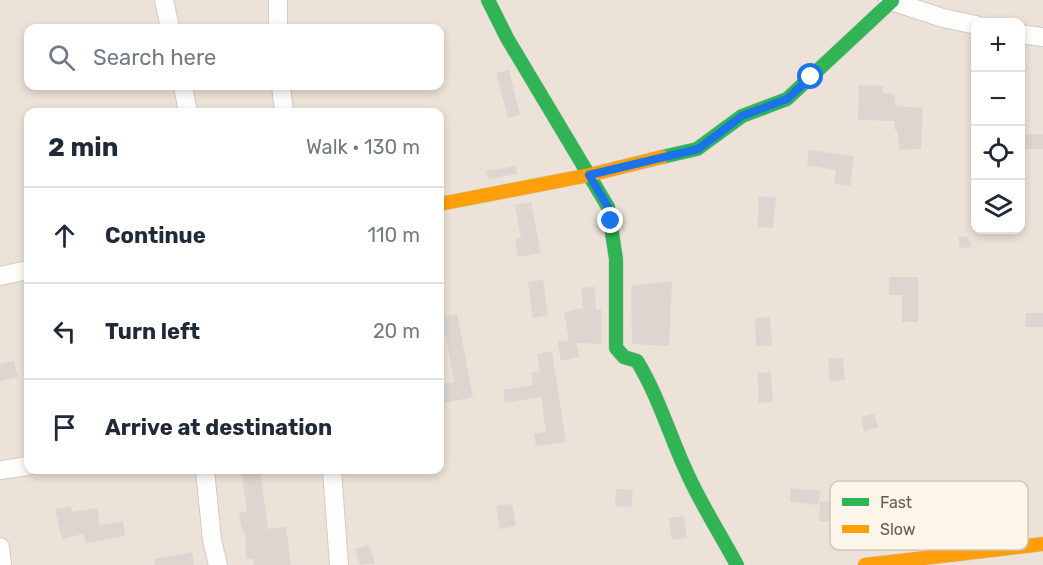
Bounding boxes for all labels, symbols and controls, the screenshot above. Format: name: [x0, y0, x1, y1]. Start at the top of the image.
map controls: [971, 18, 1025, 234]
button: +: [971, 18, 1025, 72]
search box: [24, 24, 444, 90]
icon: search: [45, 41, 78, 74]
text: Search here: [93, 44, 216, 71]
route start: [797, 63, 823, 89]
button: −: [971, 72, 1025, 126]
button: locate: [971, 126, 1025, 180]
text: 2 min: [48, 132, 118, 163]
text: Walk · 130 m: [306, 135, 420, 159]
button: layers: [971, 180, 1025, 234]
route end: [597, 207, 623, 233]
icon: ahead: [48, 219, 81, 252]
text: Continue: [105, 222, 206, 249]
text: 110 m: [368, 223, 420, 247]
icon: left: [48, 315, 81, 348]
text: Turn left: [105, 318, 200, 345]
text: 20 m: [373, 319, 420, 343]
icon: arrive: [48, 411, 81, 444]
text: Arrive at destination: [105, 414, 332, 441]
legend: [830, 481, 1028, 550]
text: Fast: [880, 493, 912, 512]
text: Slow: [880, 520, 916, 539]

